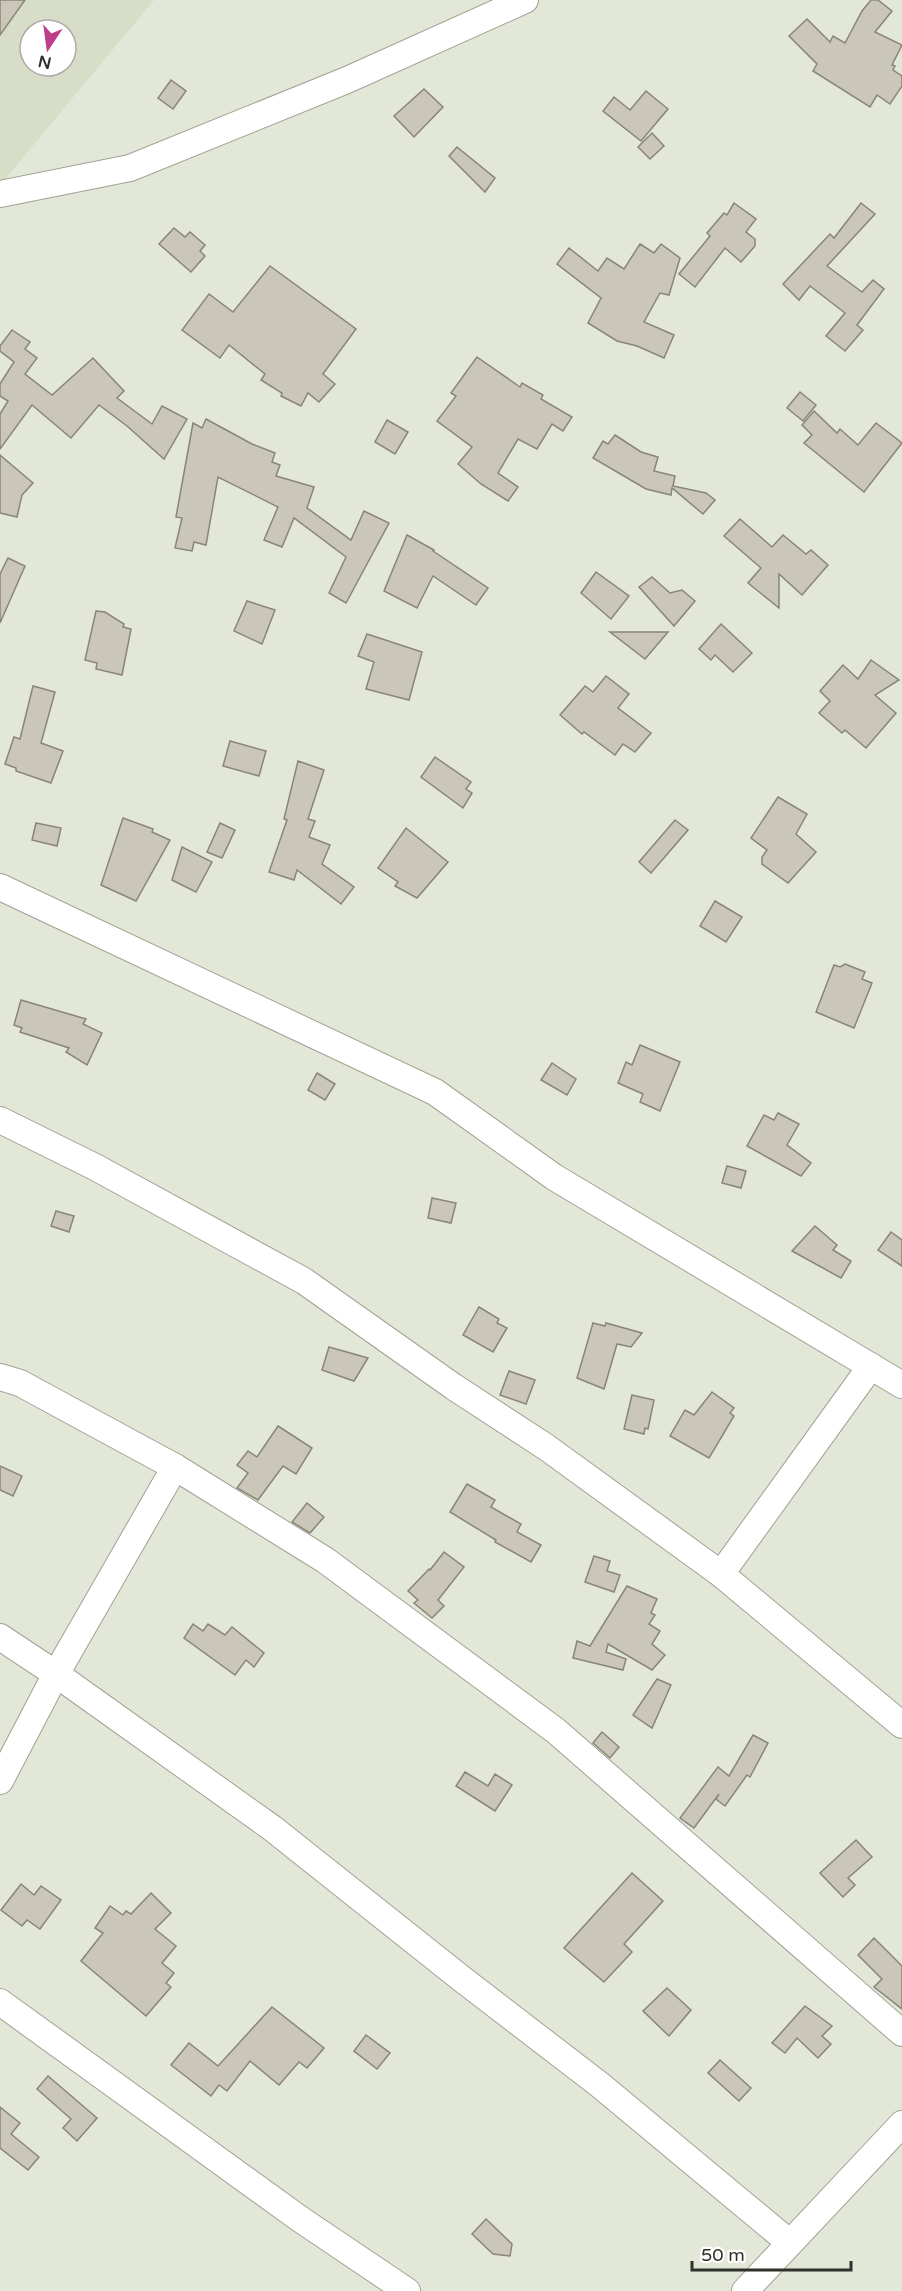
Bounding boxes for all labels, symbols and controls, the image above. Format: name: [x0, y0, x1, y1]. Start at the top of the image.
north arrow: [18, 18, 78, 78]
text: N: [36, 50, 53, 73]
scale bar: [692, 2234, 851, 2272]
text: 50 m: [701, 2244, 745, 2266]

